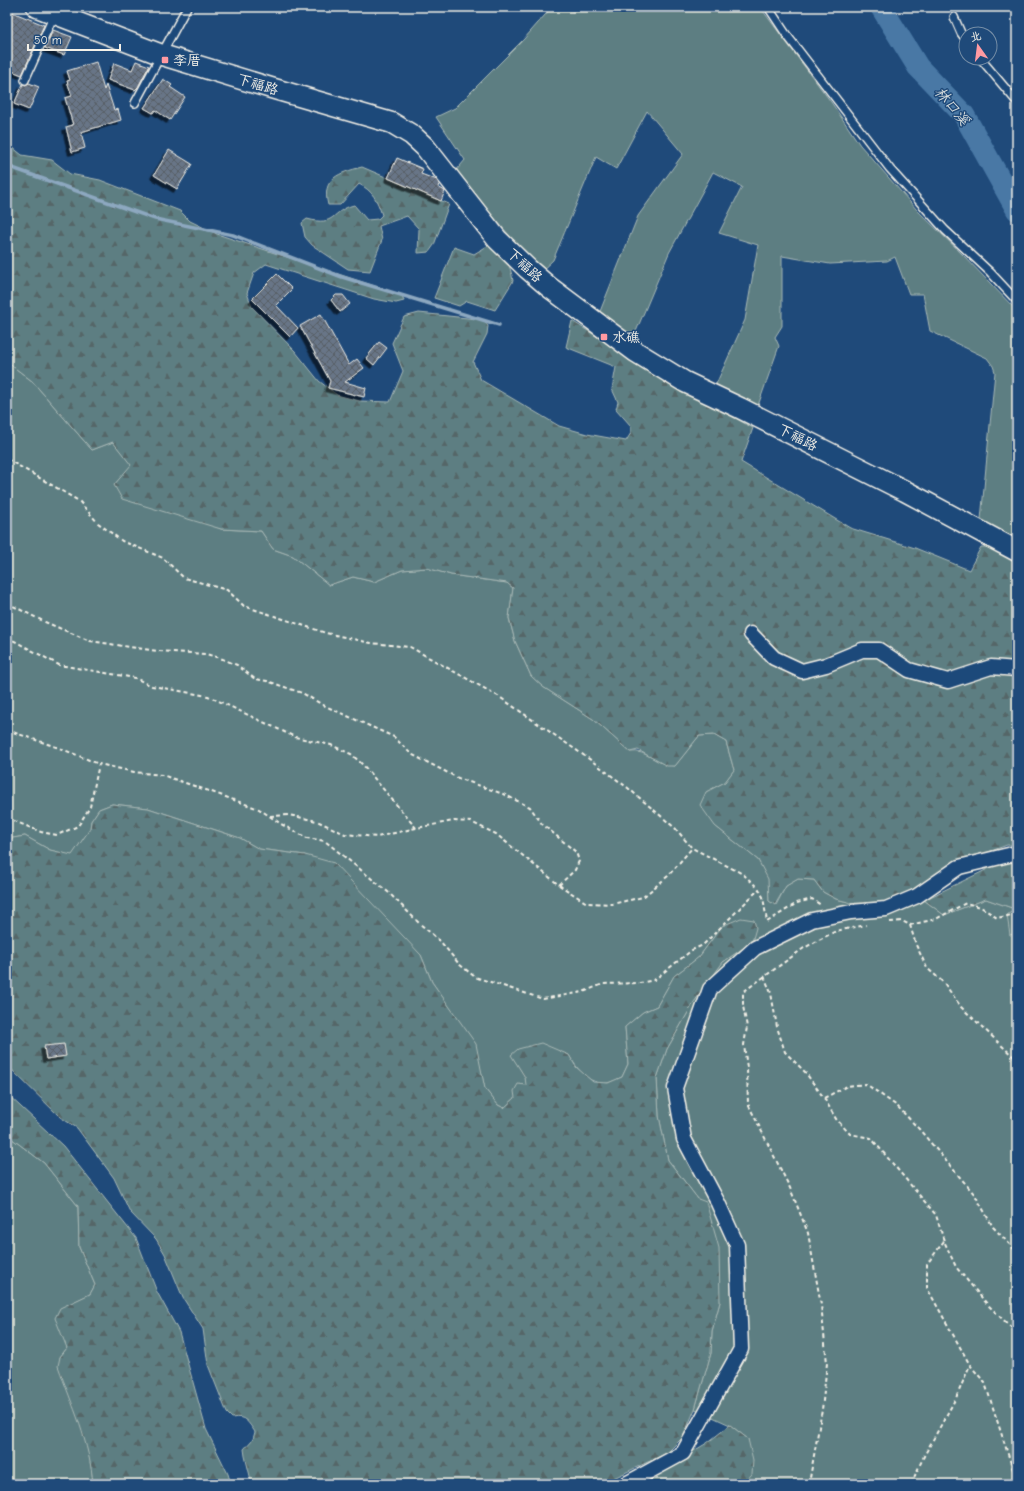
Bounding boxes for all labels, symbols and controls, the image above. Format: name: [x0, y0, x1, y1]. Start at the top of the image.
scale bar: [28, 26, 120, 52]
north arrow: [958, 26, 998, 66]
text: 北: [969, 29, 983, 44]
text: 50 m: [34, 33, 62, 47]
place label: 李厝: [173, 52, 201, 69]
marker: 李厝: [160, 55, 170, 65]
street label: 下福路: [235, 70, 280, 99]
water label: 林口溪: [931, 83, 974, 130]
street label: 下福路: [504, 245, 546, 286]
place label: 水礁: [612, 329, 640, 346]
marker: 水礁: [599, 332, 609, 342]
street label: 下福路: [775, 420, 820, 455]

